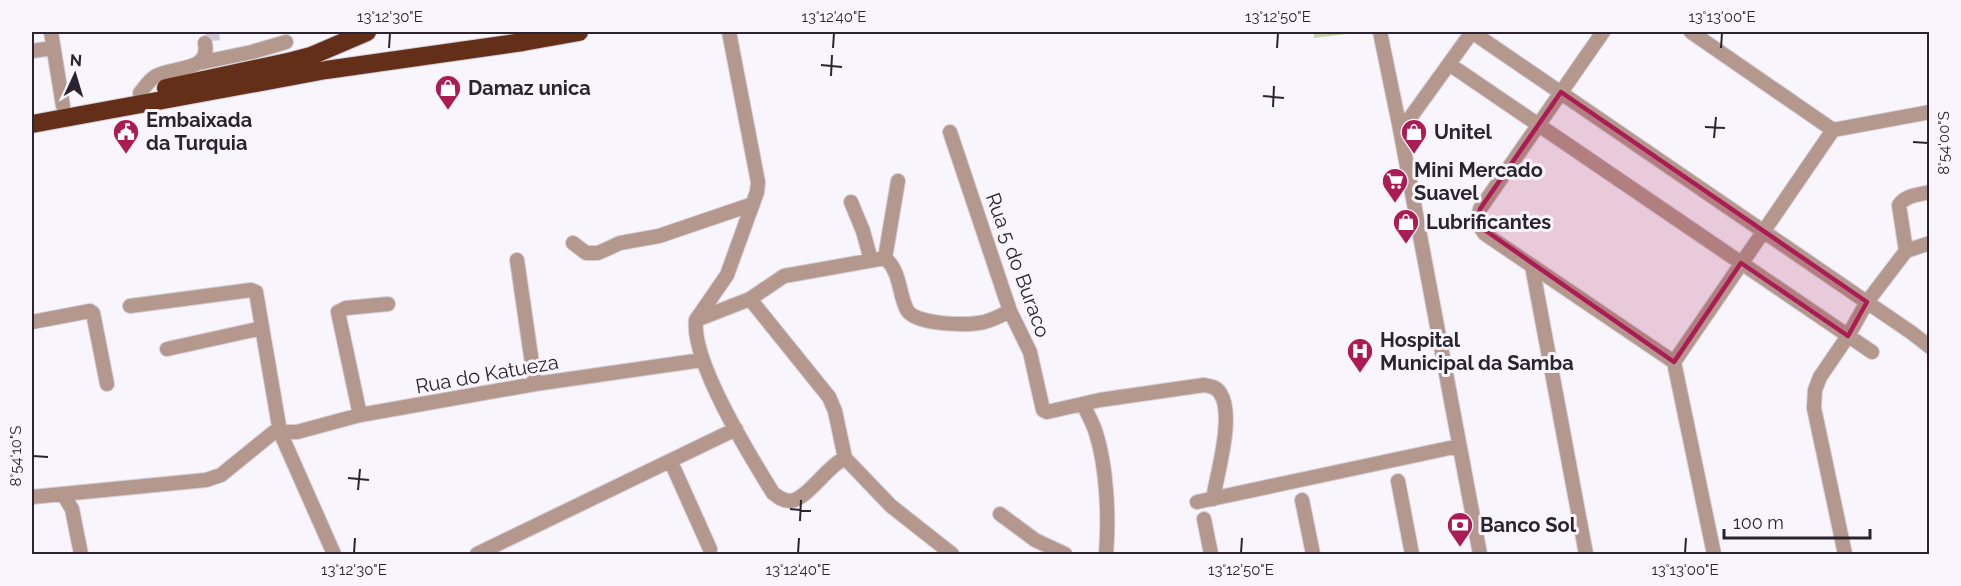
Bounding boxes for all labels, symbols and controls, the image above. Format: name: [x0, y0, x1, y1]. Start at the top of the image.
text: 13°12'30"E: [357, 8, 423, 26]
text: 13°12'40"E: [802, 8, 866, 26]
text: 13°12'50"E: [1245, 8, 1311, 26]
text: 13°13'00"E: [1688, 8, 1756, 26]
north arrow: [45, 45, 105, 105]
text: N: [69, 51, 83, 70]
shop icon: Damaz unica: [433, 73, 463, 111]
place label: Damaz unica: [468, 76, 591, 100]
place label: Embaixada da Turquia: [146, 108, 252, 155]
text: 8°54'00"S: [1935, 111, 1953, 175]
public building icon: Embaixada da Turquia: [111, 117, 141, 155]
shop icon: Unitel: [1399, 117, 1429, 155]
place label: Unitel: [1434, 120, 1493, 144]
place label: Mini Mercado Suavel: [1414, 158, 1543, 205]
supermarket icon: Mini Mercado Suavel: [1380, 166, 1410, 204]
street label: Rua 5 do Buraco: [981, 189, 1055, 341]
shop icon: Lubrificantes: [1391, 207, 1421, 245]
place label: Lubrificantes: [1426, 210, 1551, 234]
place label: Hospital Municipal da Samba: [1380, 328, 1574, 375]
hospital icon: Hospital Municipal da Samba: [1345, 336, 1375, 374]
street label: Rua do Katueza: [414, 350, 560, 398]
text: 8°54'10"S: [7, 426, 25, 486]
scale bar: [1724, 502, 1870, 540]
bank icon: Banco Sol: [1445, 510, 1475, 548]
text: 100 m: [1733, 512, 1784, 533]
place label: Banco Sol: [1480, 513, 1577, 537]
text: 13°12'30"E: [321, 561, 387, 579]
text: 13°12'40"E: [766, 561, 830, 579]
text: 13°12'50"E: [1208, 561, 1274, 579]
text: 13°13'00"E: [1651, 561, 1719, 579]

